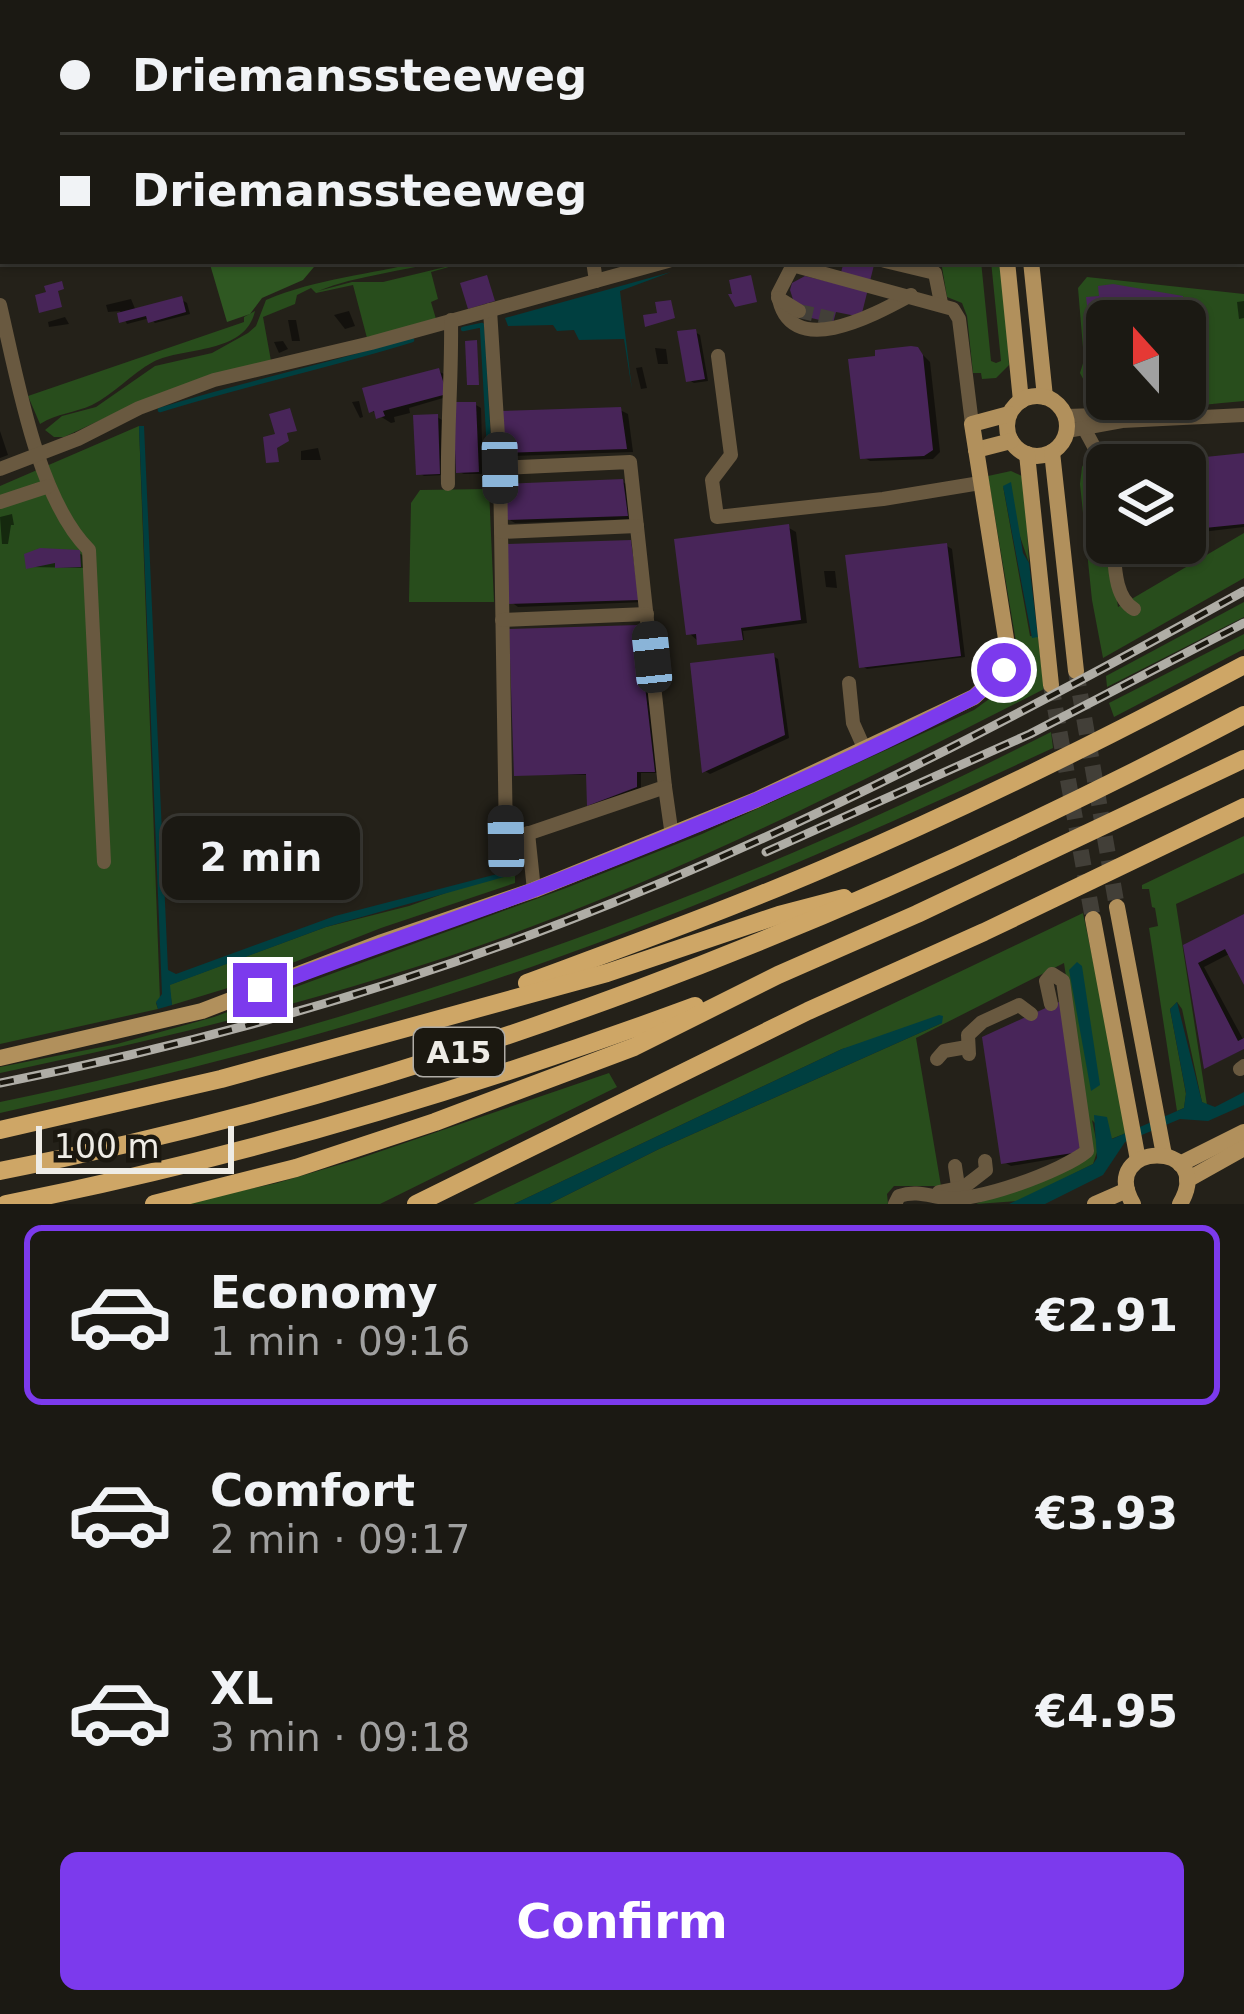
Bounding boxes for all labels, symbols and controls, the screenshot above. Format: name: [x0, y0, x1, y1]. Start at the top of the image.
text: Driemanssteeweg: [132, 49, 587, 102]
text: Driemanssteeweg: [132, 164, 587, 217]
north arrow: [1086, 300, 1206, 420]
map controls: [1086, 300, 1206, 564]
car: [481, 432, 519, 504]
button: layers: [1086, 444, 1206, 564]
car: [630, 619, 674, 695]
route start: [977, 643, 1031, 697]
car: [487, 805, 525, 877]
callout: 2 min: [161, 816, 359, 900]
text: 2 min: [200, 835, 322, 880]
route end: [233, 963, 287, 1017]
road number: A15: [414, 1028, 504, 1076]
scale bar: [36, 1120, 234, 1173]
text: 100 m: [54, 1127, 160, 1166]
icon: car: [66, 1261, 174, 1369]
text: Economy: [210, 1266, 438, 1319]
text: €2.91: [1036, 1289, 1178, 1342]
text: 1 min · 09:16: [210, 1319, 470, 1364]
icon: car: [66, 1459, 174, 1567]
text: Comfort: [210, 1464, 415, 1517]
text: €3.93: [1036, 1487, 1178, 1540]
text: 2 min · 09:17: [210, 1517, 470, 1562]
icon: car: [66, 1657, 174, 1765]
text: XL: [210, 1662, 273, 1715]
text: €4.95: [1036, 1685, 1178, 1738]
text: 3 min · 09:18: [210, 1715, 470, 1760]
button: Confirm: [60, 1852, 1184, 1990]

